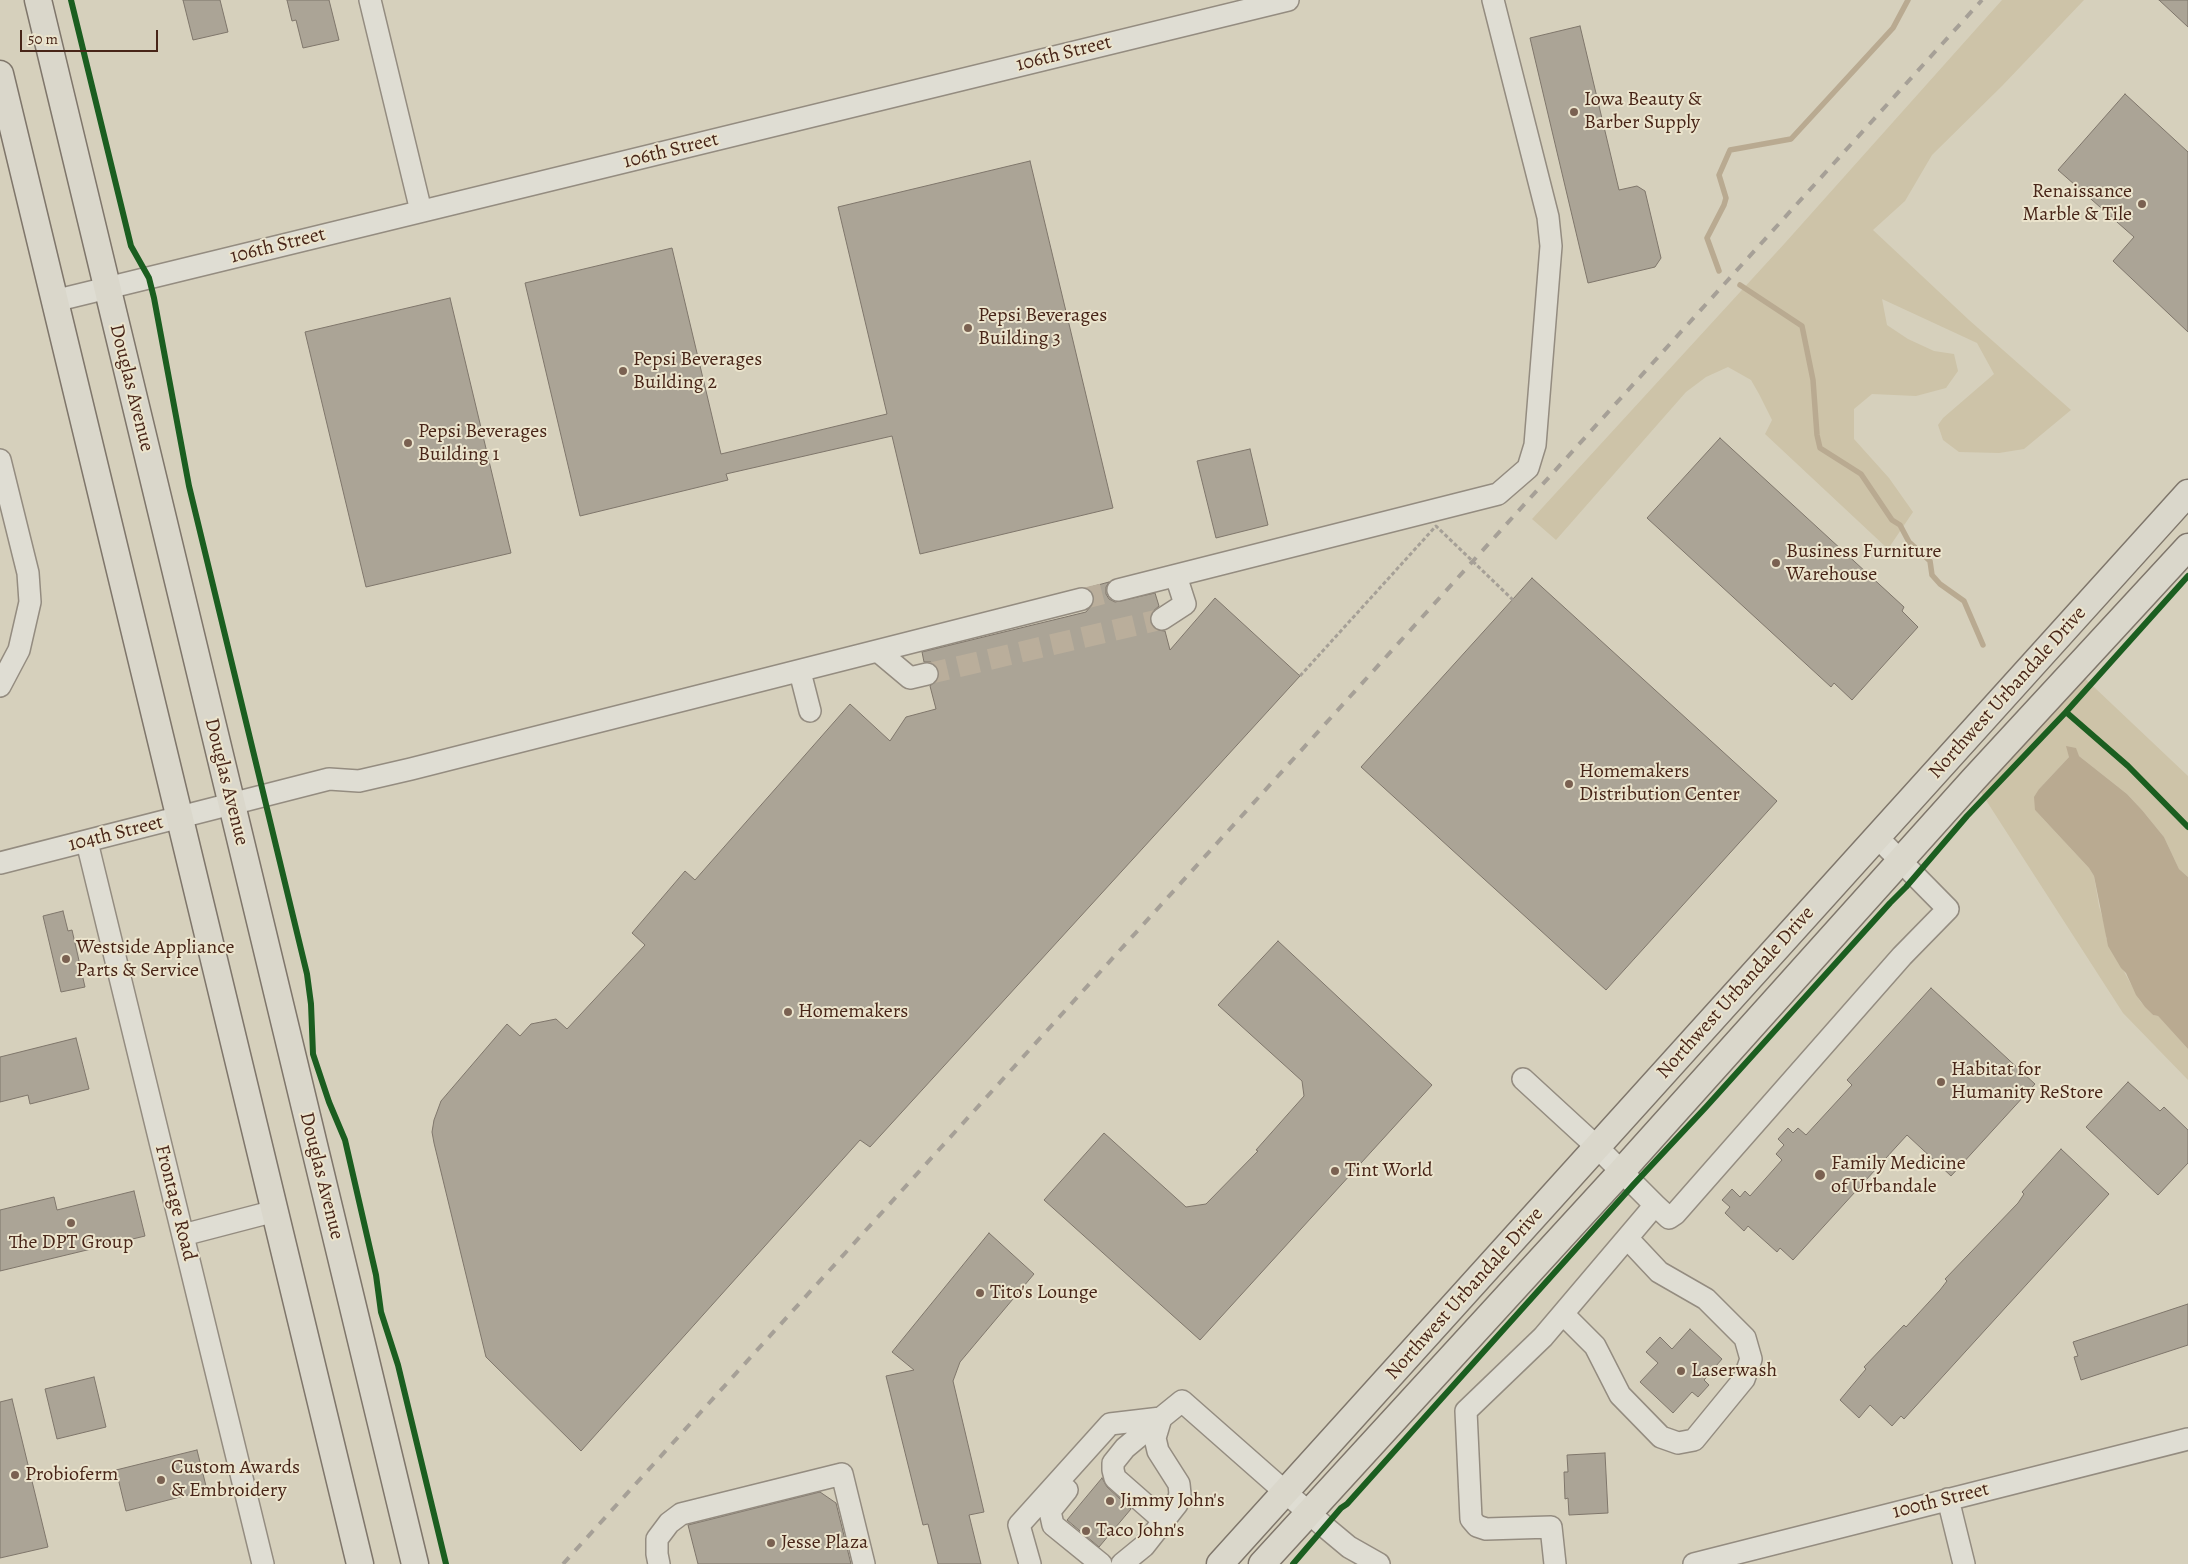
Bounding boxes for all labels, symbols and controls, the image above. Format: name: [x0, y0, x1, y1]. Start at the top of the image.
scale bar: [22, 20, 160, 52]
text: 50 m: [28, 29, 58, 49]
street label: 106th Street: [1014, 31, 1114, 77]
place label: Iowa Beauty & Barber Supply: [1584, 88, 1702, 135]
marker: Iowa Beauty & Barber Supply: [1568, 106, 1580, 118]
street label: 106th Street: [621, 128, 721, 174]
place label: Renaissance Marble & Tile: [2023, 180, 2132, 227]
marker: Renaissance Marble & Tile: [2136, 198, 2148, 210]
street label: 106th Street: [228, 223, 328, 269]
place label: Pepsi Beverages Building 3: [978, 304, 1107, 351]
street label: Douglas Avenue: [104, 322, 158, 454]
marker: Pepsi Beverages Building 3: [962, 322, 974, 334]
place label: Pepsi Beverages Building 2: [633, 348, 762, 395]
marker: Pepsi Beverages Building 2: [617, 365, 629, 377]
place label: Pepsi Beverages Building 1: [418, 420, 547, 467]
marker: Pepsi Beverages Building 1: [402, 437, 414, 449]
place label: Business Furniture Warehouse: [1786, 540, 1942, 587]
marker: Business Furniture Warehouse: [1770, 557, 1782, 569]
street label: Northwest Urbandale Drive: [1924, 602, 2092, 784]
street label: Douglas Avenue: [199, 716, 253, 848]
place label: Homemakers Distribution Center: [1579, 760, 1740, 807]
marker: Homemakers Distribution Center: [1563, 778, 1575, 790]
street label: 104th Street: [66, 811, 166, 857]
street label: Northwest Urbandale Drive: [1652, 902, 1820, 1084]
place label: Westside Appliance Parts & Service: [76, 936, 234, 983]
marker: Westside Appliance Parts & Service: [60, 953, 72, 965]
place label: Homemakers: [798, 1000, 908, 1024]
marker: Homemakers: [782, 1006, 794, 1018]
place label: Habitat for Humanity ReStore: [1951, 1058, 2103, 1105]
marker: Habitat for Humanity ReStore: [1935, 1076, 1947, 1088]
street label: Douglas Avenue: [294, 1110, 348, 1242]
street label: Frontage Road: [149, 1143, 201, 1263]
place label: Family Medicine of Urbandale: [1831, 1152, 1966, 1199]
place label: Tint World: [1345, 1159, 1433, 1183]
marker: Tint World: [1329, 1165, 1341, 1177]
marker: Family Medicine of Urbandale: [1813, 1168, 1827, 1182]
street label: Northwest Urbandale Drive: [1381, 1203, 1549, 1385]
marker: The DPT Group: [65, 1217, 77, 1229]
place label: The DPT Group: [9, 1231, 133, 1255]
place label: Tito's Lounge: [990, 1281, 1098, 1305]
marker: Tito's Lounge: [974, 1287, 986, 1299]
place label: Laserwash: [1691, 1359, 1777, 1383]
marker: Laserwash: [1675, 1365, 1687, 1377]
place label: Custom Awards & Embroidery: [171, 1456, 300, 1503]
place label: Probioferm: [25, 1463, 118, 1487]
marker: Probioferm: [9, 1469, 21, 1481]
marker: Custom Awards & Embroidery: [155, 1474, 167, 1486]
street label: 100th Street: [1890, 1477, 1992, 1525]
place label: Jimmy John's: [1120, 1489, 1225, 1513]
marker: Jimmy John's: [1104, 1495, 1116, 1507]
place label: Taco John's: [1096, 1519, 1185, 1543]
marker: Taco John's: [1080, 1525, 1092, 1537]
place label: Jesse Plaza: [781, 1531, 868, 1555]
marker: Jesse Plaza: [765, 1537, 777, 1549]

